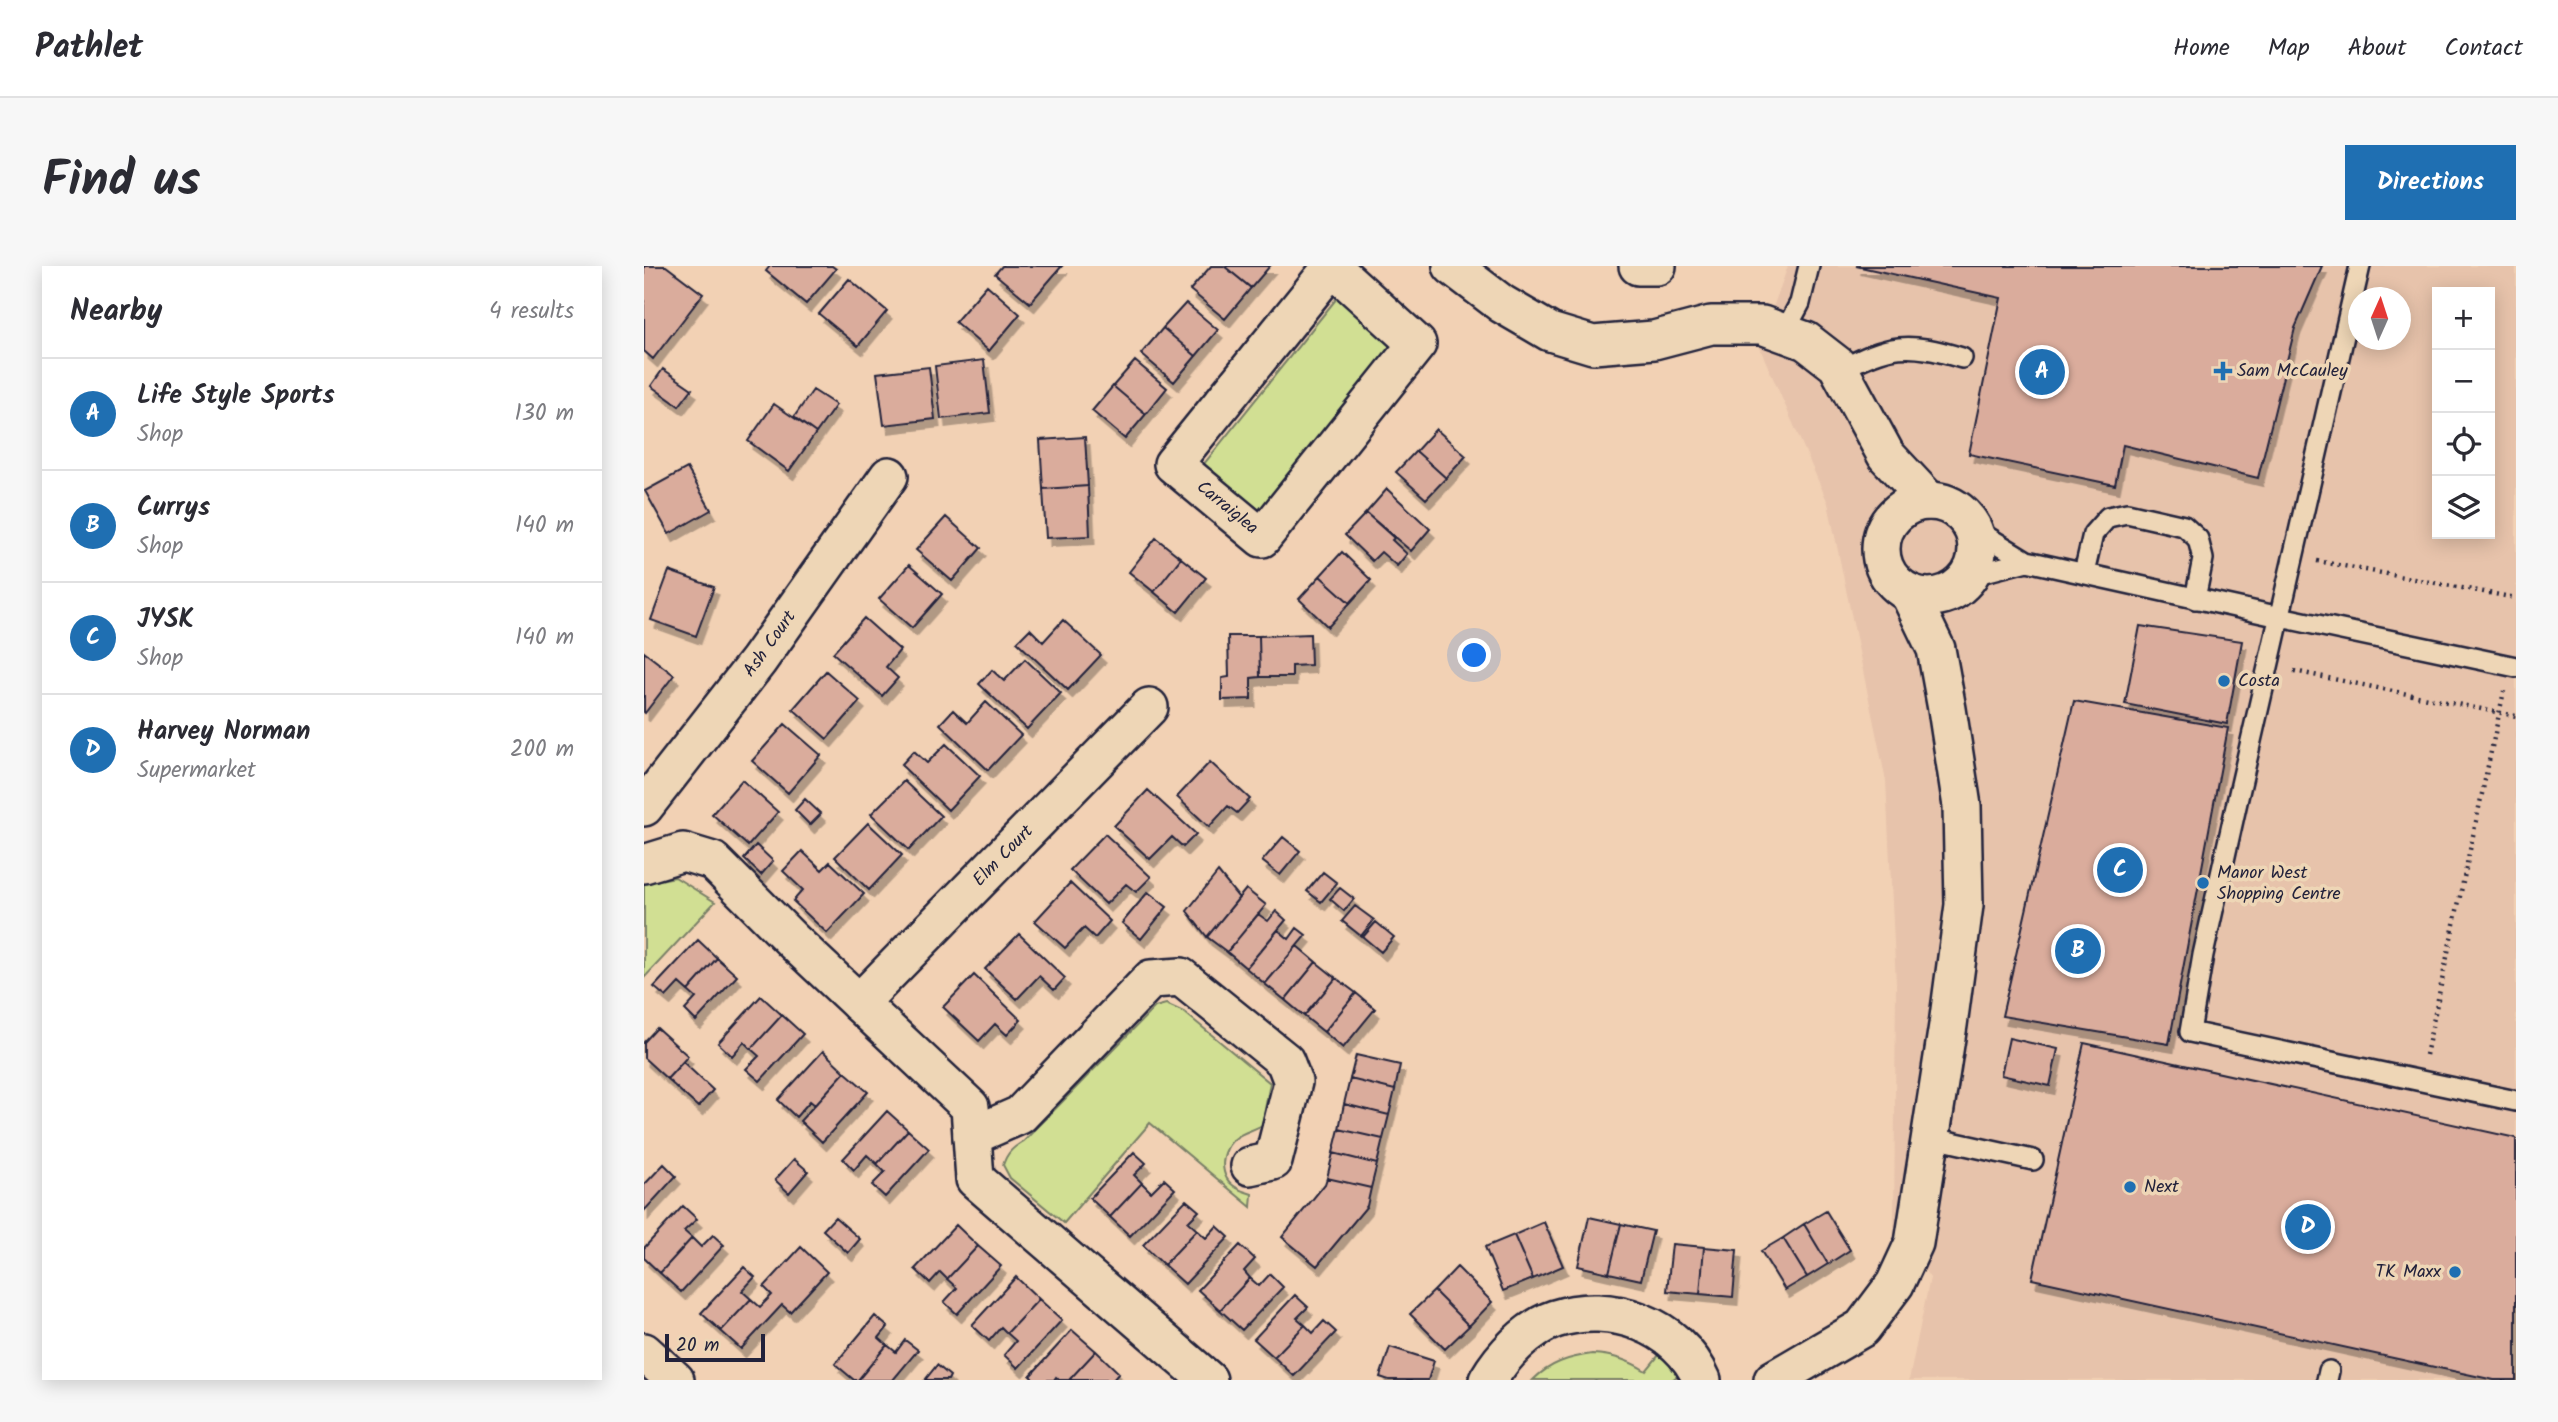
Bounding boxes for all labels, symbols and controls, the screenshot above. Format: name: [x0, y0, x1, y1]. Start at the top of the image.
text: Pathlet: [35, 22, 143, 75]
text: Home: [2173, 29, 2230, 68]
text: Map: [2268, 29, 2310, 68]
text: About: [2348, 29, 2406, 68]
text: Contact: [2444, 29, 2523, 68]
text: Find us: [42, 143, 200, 221]
button: Directions: [2345, 145, 2516, 220]
north arrow: [2348, 287, 2411, 350]
map controls: [2432, 287, 2495, 539]
button: +: [2432, 287, 2495, 350]
text: Nearby: [70, 288, 162, 336]
text: 4 results: [489, 294, 574, 330]
pin: A: [2019, 346, 2065, 398]
button: −: [2432, 350, 2495, 413]
place label: Sam McCauley: [2237, 357, 2348, 386]
marker: Sam McCauley: [2215, 363, 2231, 379]
text: Life Style Sports: [137, 375, 335, 417]
text: A: [86, 396, 100, 432]
text: 130 m: [515, 396, 574, 432]
button: locate: [2432, 413, 2495, 476]
text: Shop: [137, 417, 183, 453]
street label: Carraiglea: [1189, 474, 1265, 542]
button: layers: [2432, 476, 2495, 539]
text: Currys: [137, 487, 210, 529]
text: B: [86, 508, 100, 544]
text: 140 m: [515, 508, 574, 544]
text: Shop: [137, 529, 183, 565]
text: JYSK: [137, 599, 194, 641]
street label: Ash Court: [736, 604, 804, 684]
text: C: [86, 620, 100, 656]
text: 140 m: [515, 620, 574, 656]
your location: [1457, 638, 1491, 672]
text: Shop: [137, 641, 183, 677]
place label: Costa: [2238, 667, 2280, 696]
marker: Costa: [2216, 673, 2232, 689]
text: Harvey Norman: [137, 711, 310, 753]
text: D: [85, 732, 101, 768]
text: 200 m: [510, 732, 574, 768]
text: Supermarket: [137, 753, 256, 789]
street label: Elm Court: [966, 817, 1041, 894]
pin: C: [2097, 844, 2143, 896]
place label: Manor West Shopping Centre: [2217, 859, 2341, 909]
marker: Manor West Shopping Centre: [2195, 875, 2211, 891]
pin: B: [2055, 925, 2101, 977]
place label: Next: [2144, 1173, 2180, 1202]
marker: Next: [2122, 1179, 2138, 1195]
pin: D: [2285, 1201, 2331, 1253]
place label: TK Maxx: [2375, 1258, 2441, 1287]
marker: TK Maxx: [2447, 1264, 2463, 1280]
scale bar: [665, 1331, 765, 1363]
text: 20 m: [676, 1331, 719, 1361]

